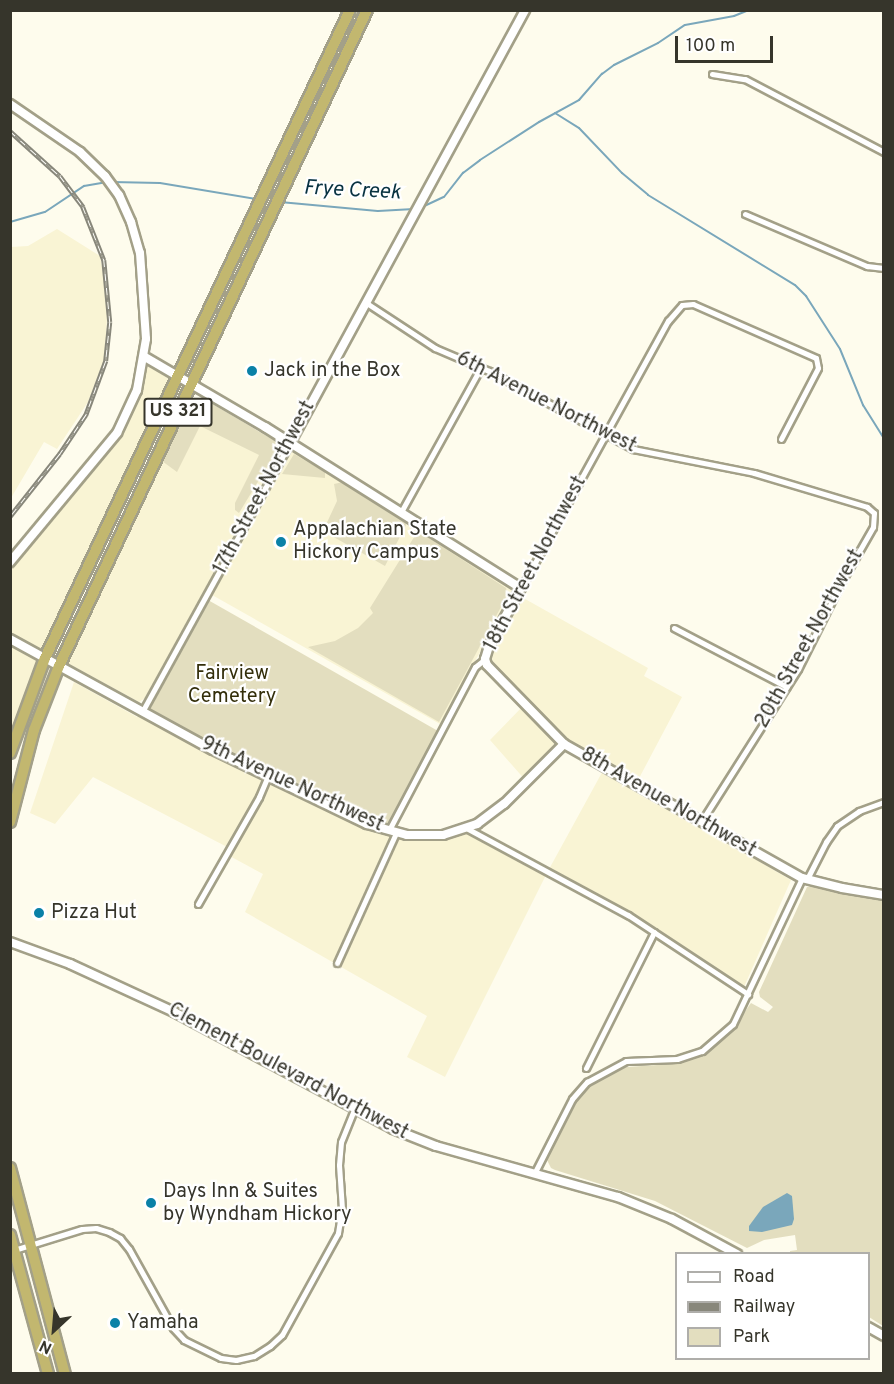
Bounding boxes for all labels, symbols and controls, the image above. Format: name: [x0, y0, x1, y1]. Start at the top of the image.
scale bar: [678, 24, 776, 62]
text: 100 m: [686, 35, 735, 58]
water label: Frye Creek: [303, 176, 401, 206]
street label: 6th Avenue Northwest: [452, 347, 640, 459]
place label: Jack in the Box: [264, 359, 401, 383]
marker: Jack in the Box: [245, 364, 259, 378]
road number: US 321: [144, 397, 213, 427]
street label: 17th Street Northwest: [209, 397, 321, 579]
street label: 18th Street Northwest: [480, 472, 592, 656]
place label: Appalachian State Hickory Campus: [293, 518, 456, 565]
marker: Appalachian State Hickory Campus: [274, 535, 288, 549]
street label: 20th Street Northwest: [751, 545, 869, 733]
park label: Fairview Cemetery: [188, 662, 276, 709]
street label: 9th Avenue Northwest: [196, 732, 388, 838]
street label: 8th Avenue Northwest: [576, 743, 760, 863]
place label: Pizza Hut: [51, 901, 137, 925]
marker: Pizza Hut: [32, 906, 46, 920]
street label: Clement Boulevard Northwest: [164, 998, 412, 1146]
place label: Days Inn & Suites by Wyndham Hickory: [163, 1180, 352, 1227]
marker: Days Inn & Suites by Wyndham Hickory: [144, 1196, 158, 1210]
legend: [675, 1252, 870, 1360]
text: Road: [733, 1266, 775, 1289]
text: Railway: [733, 1296, 795, 1319]
north arrow: [24, 1300, 84, 1360]
place label: Yamaha: [127, 1311, 199, 1335]
marker: Yamaha: [108, 1316, 122, 1330]
text: Park: [733, 1326, 770, 1349]
text: N: [37, 1335, 56, 1358]

